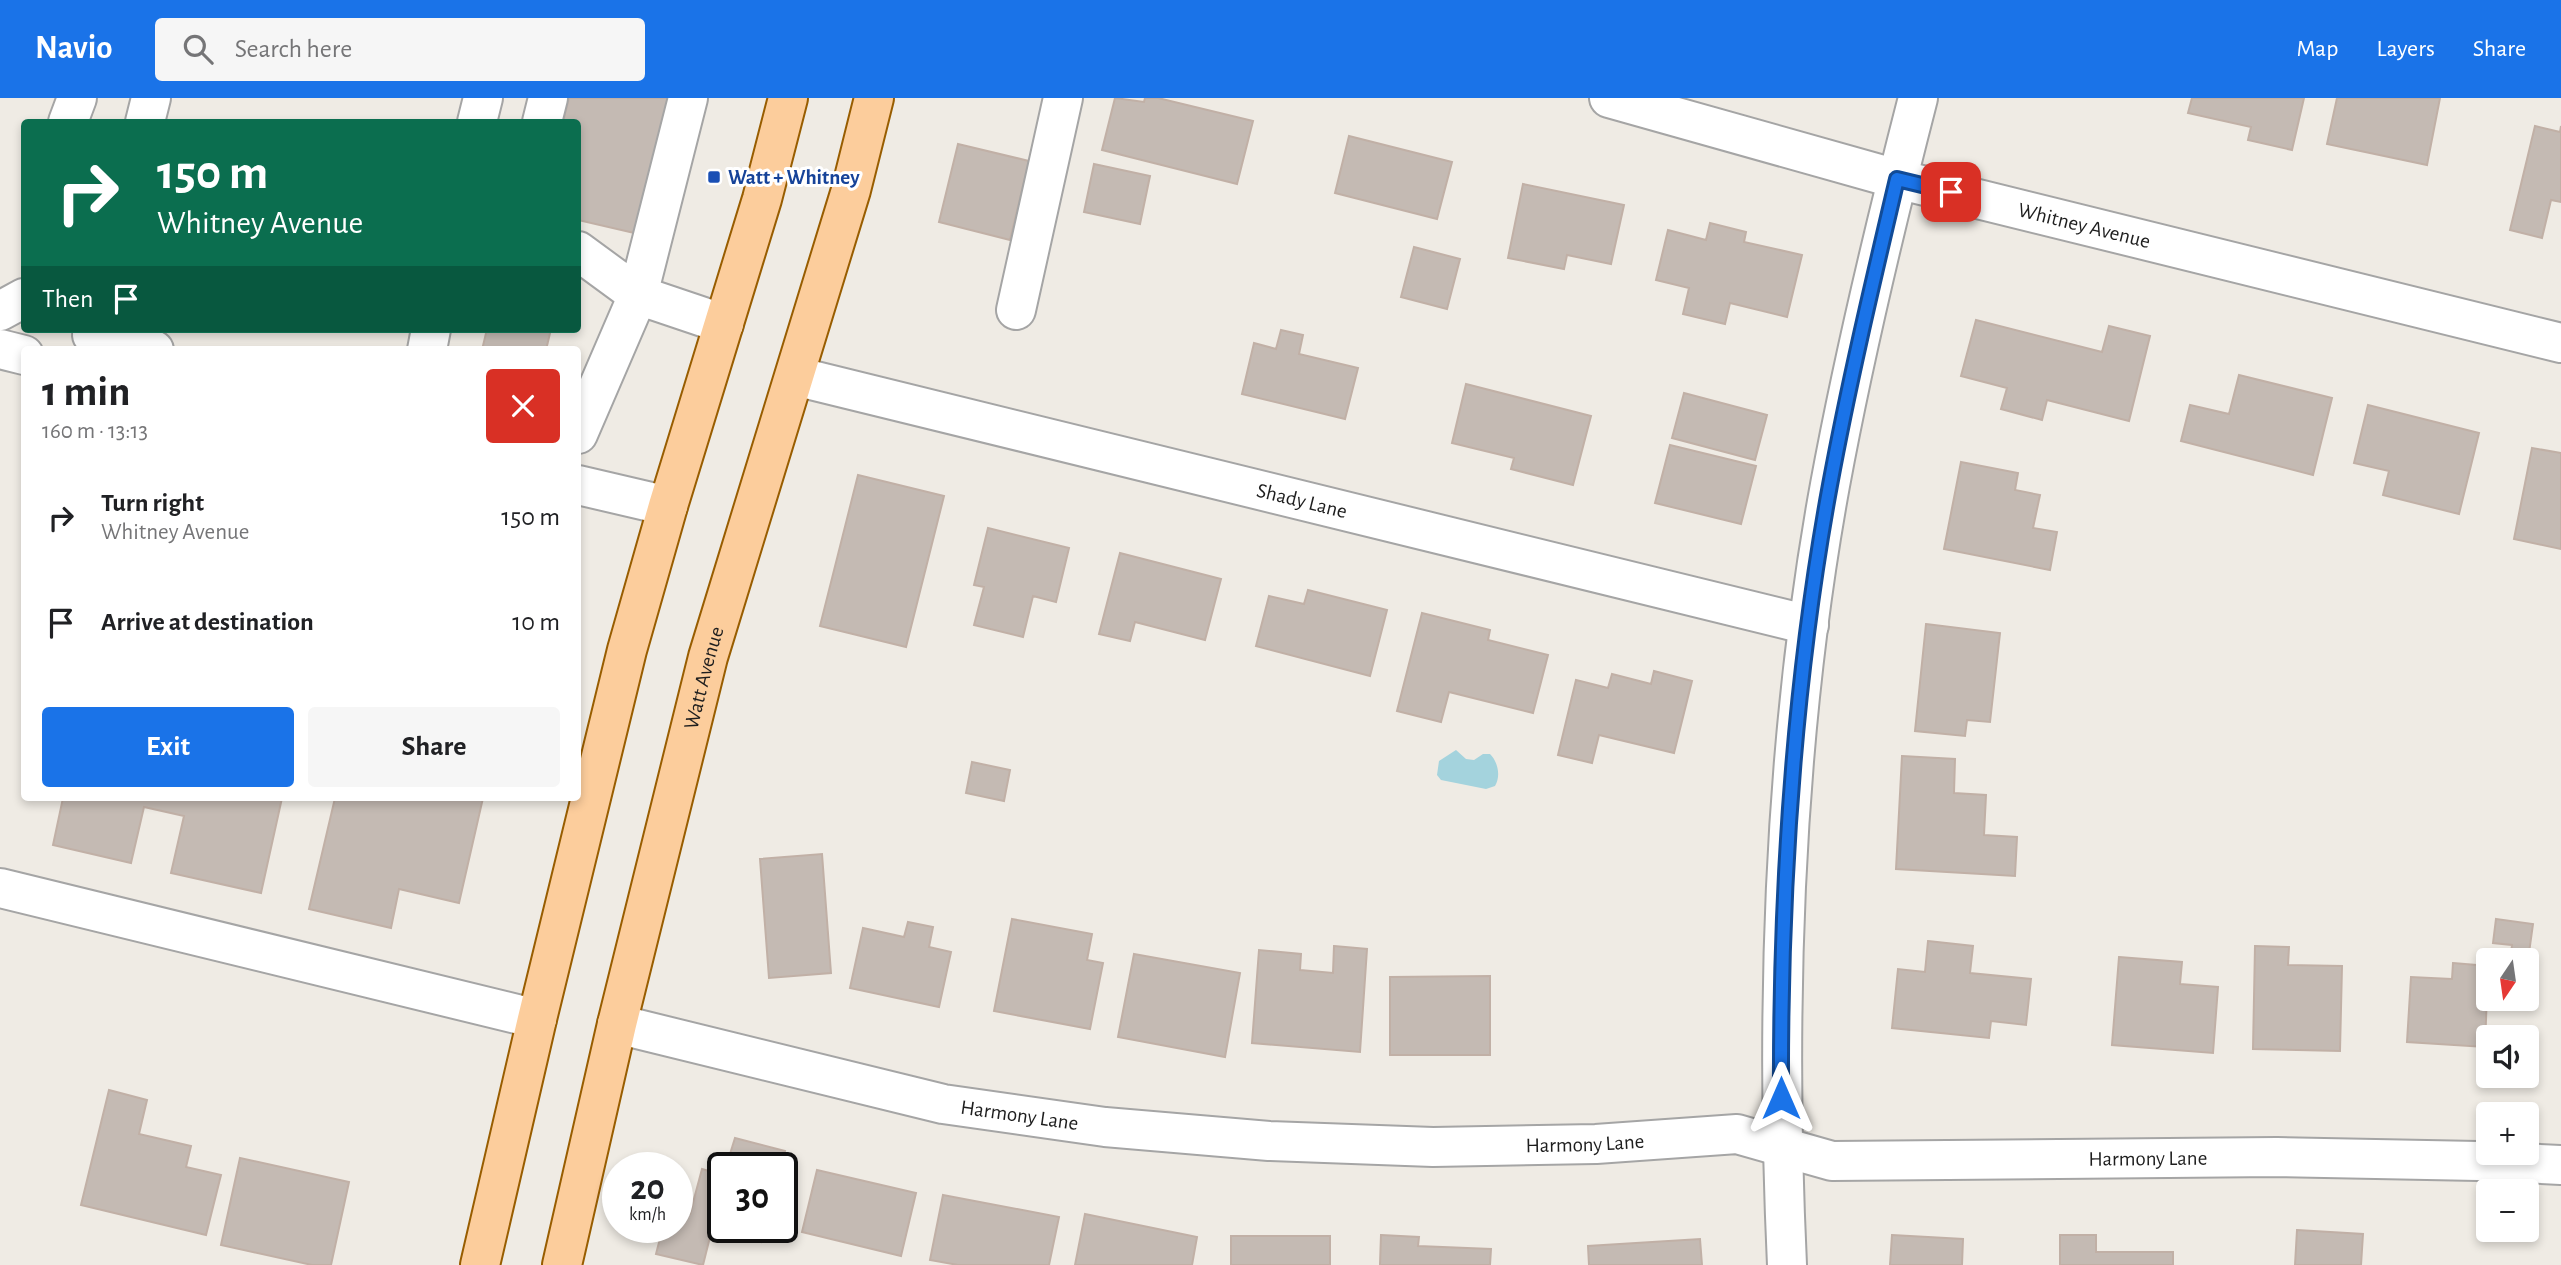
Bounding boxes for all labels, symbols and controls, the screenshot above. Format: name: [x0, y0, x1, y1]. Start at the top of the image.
search box: [155, 18, 645, 81]
icon: search: [179, 30, 217, 68]
text: Navio: [35, 32, 113, 65]
text: Search here: [235, 36, 352, 62]
text: Map: [2296, 37, 2338, 61]
text: Layers: [2376, 37, 2435, 61]
text: Share: [2473, 37, 2526, 61]
icon: right: [42, 147, 133, 238]
text: 150 m: [157, 149, 268, 198]
pin: [1921, 162, 1981, 222]
place label: Watt + Whitney: [728, 167, 860, 188]
marker: Watt + Whitney: [706, 169, 722, 185]
icon: arrive: [1932, 173, 1970, 211]
street label: Whitney Avenue: [2016, 199, 2152, 252]
text: Whitney Avenue: [157, 207, 363, 239]
icon: arrive: [107, 280, 145, 318]
text: Then: [42, 286, 93, 312]
button: close: [486, 369, 560, 443]
text: 1 min: [42, 371, 131, 413]
text: 160 m · 13:13: [42, 420, 148, 443]
street label: Shady Lane: [1255, 479, 1349, 522]
text: Turn right: [101, 490, 204, 516]
icon: right: [42, 499, 80, 537]
text: 150 m: [501, 504, 560, 530]
text: Whitney Avenue: [101, 521, 249, 544]
icon: arrive: [42, 604, 80, 642]
text: Arrive at destination: [101, 609, 314, 635]
text: 10 m: [512, 609, 560, 635]
street label: Watt Avenue: [680, 624, 727, 731]
button: Exit: [42, 707, 294, 787]
button: Share: [308, 707, 560, 787]
north arrow: [2476, 948, 2539, 1012]
map controls: [2476, 948, 2539, 1242]
button: sound: [2476, 1025, 2539, 1088]
position arrow: [1744, 1061, 1818, 1135]
street label: Harmony Lane: [959, 1096, 1080, 1134]
button: +: [2476, 1102, 2539, 1165]
street label: Harmony Lane: [1525, 1130, 1645, 1156]
street label: Harmony Lane: [2088, 1147, 2207, 1169]
speed limit sign: 30: [707, 1152, 798, 1243]
text: 20: [630, 1171, 665, 1206]
button: −: [2476, 1179, 2539, 1242]
text: km/h: [629, 1206, 666, 1224]

